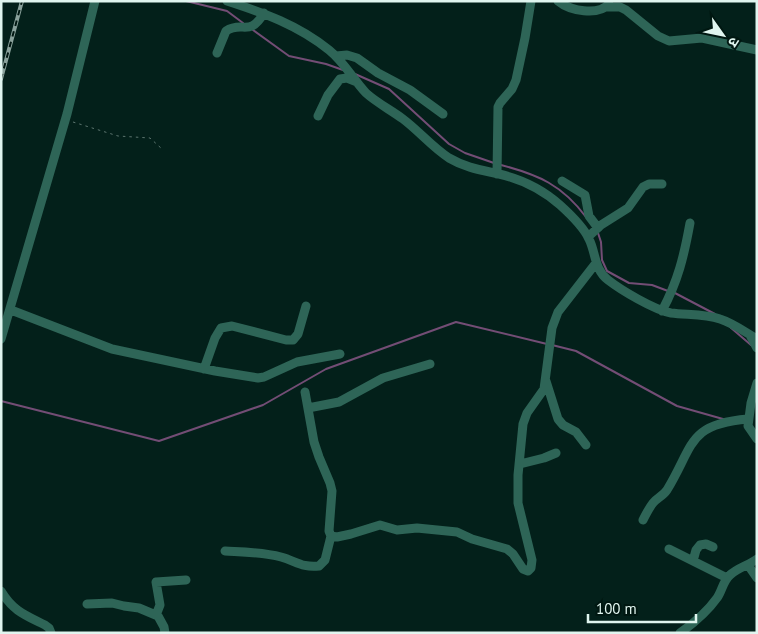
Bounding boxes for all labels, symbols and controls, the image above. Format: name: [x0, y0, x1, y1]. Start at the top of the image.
north arrow: [698, 10, 748, 60]
text: उ: [724, 34, 744, 51]
scale bar: [588, 592, 696, 624]
text: 100 m: [596, 599, 637, 618]

